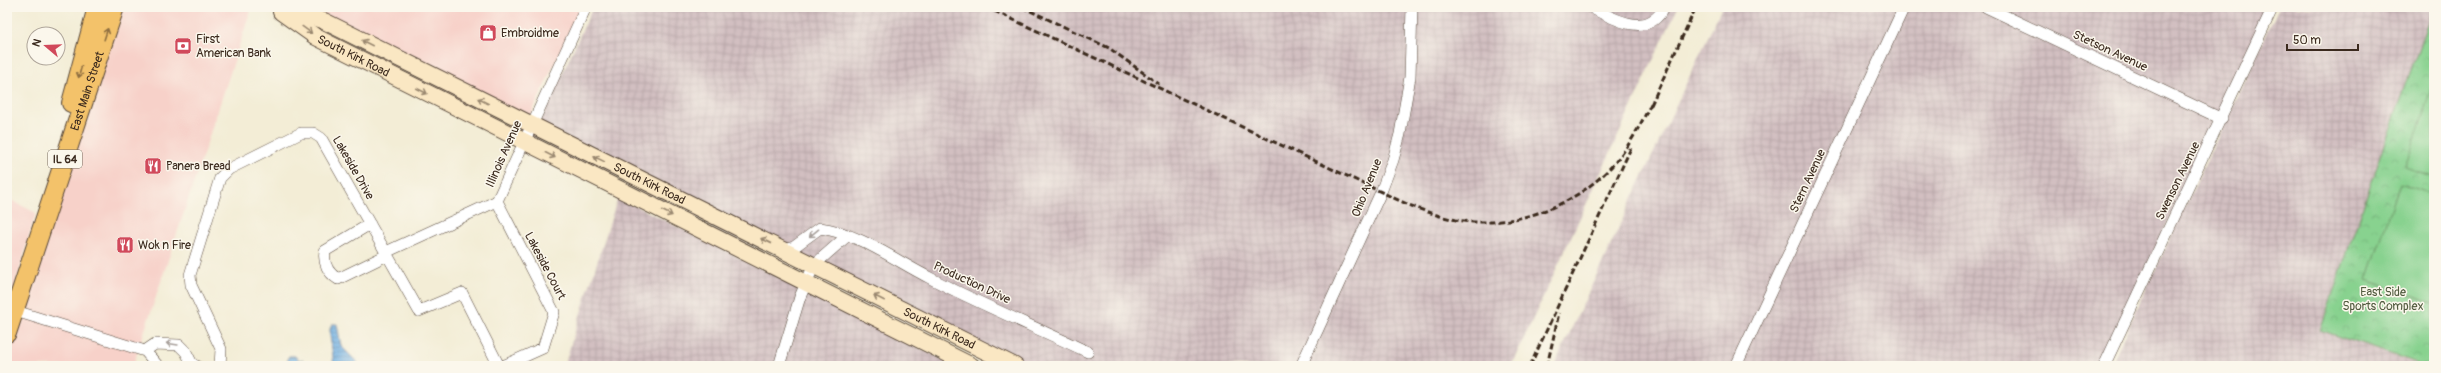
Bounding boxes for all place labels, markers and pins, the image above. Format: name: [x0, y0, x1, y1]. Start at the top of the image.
shop icon: Embroidme: [478, 23, 498, 43]
place label: Embroidme: [501, 26, 559, 41]
place label: First American Bank: [196, 32, 271, 61]
bank icon: First American Bank: [173, 36, 193, 56]
restaurant icon: Panera Bread: [143, 156, 163, 176]
place label: Panera Bread: [166, 159, 231, 174]
restaurant icon: Wok n Fire: [115, 235, 135, 255]
place label: Wok n Fire: [138, 238, 191, 253]

